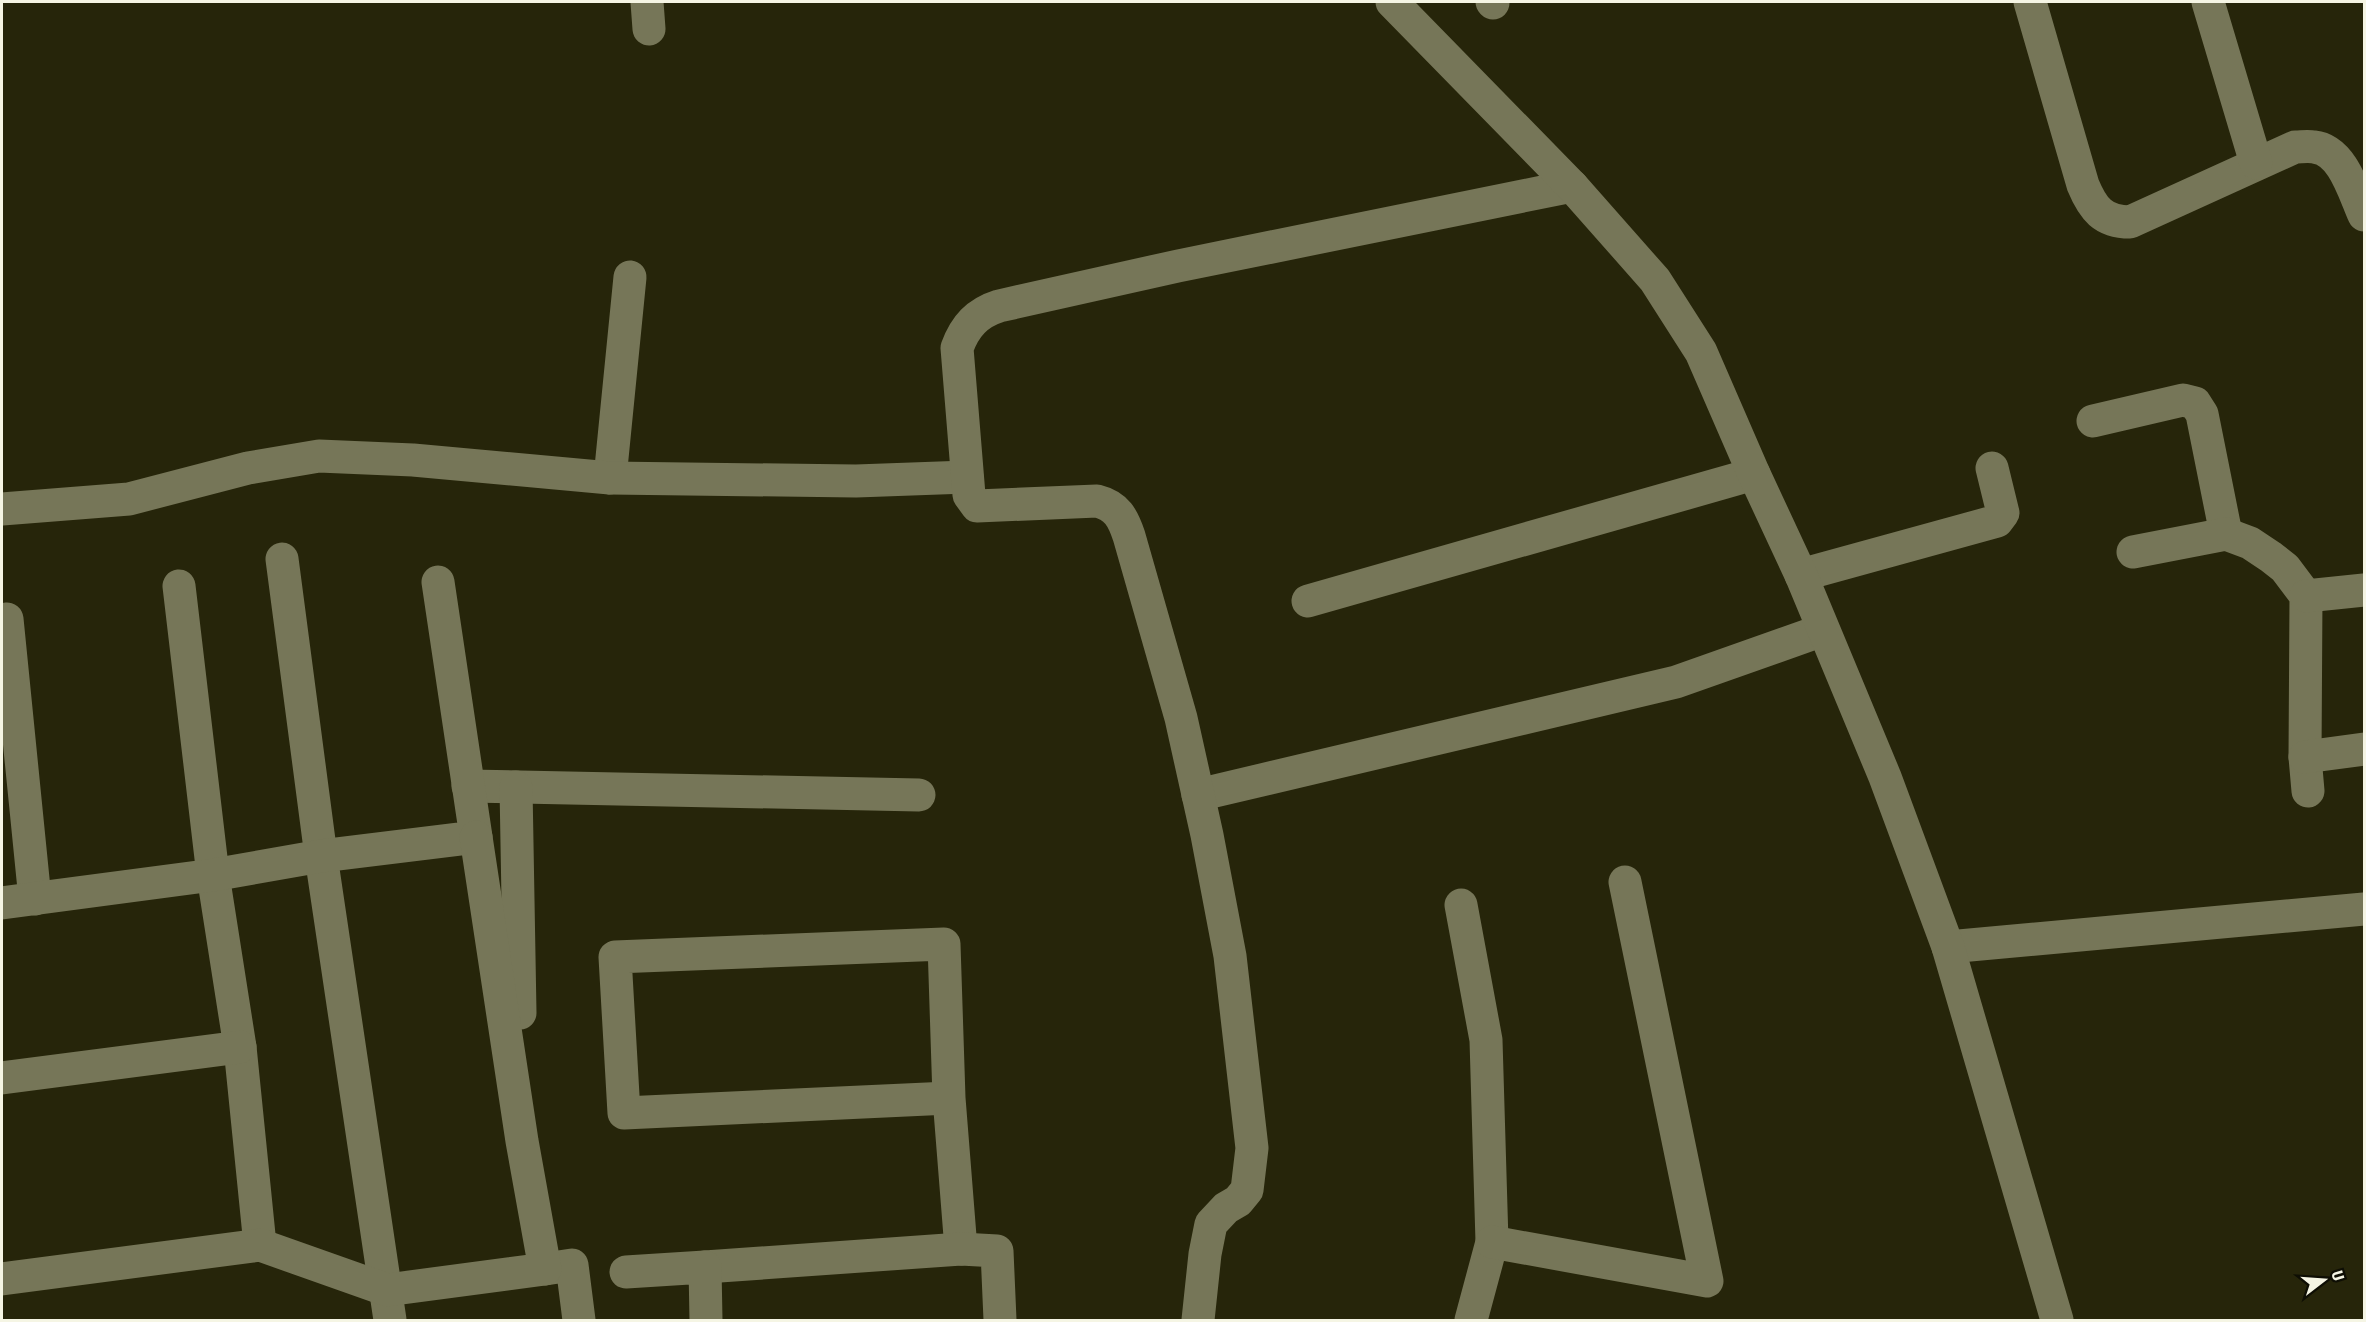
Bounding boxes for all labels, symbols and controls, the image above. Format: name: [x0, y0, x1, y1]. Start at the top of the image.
north arrow: [2294, 1250, 2354, 1310]
text: U: [2327, 1268, 2348, 1283]

